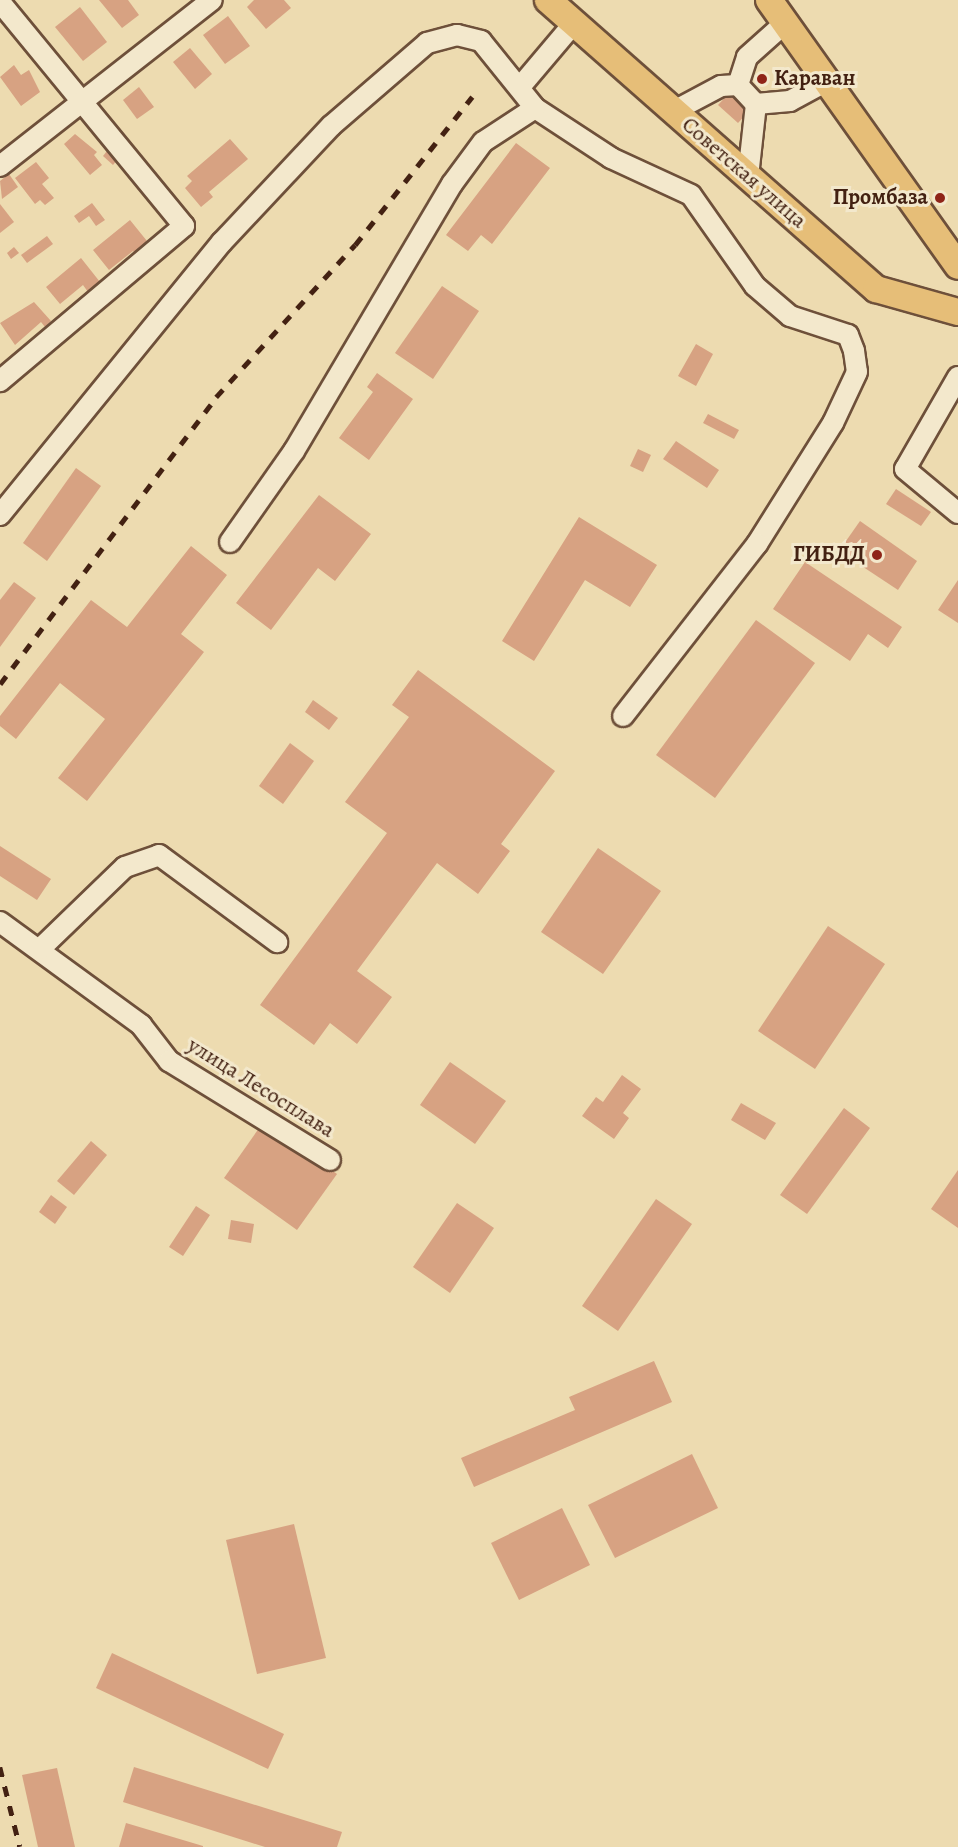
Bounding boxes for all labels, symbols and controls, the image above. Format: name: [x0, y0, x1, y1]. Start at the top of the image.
place label: Караван: [774, 66, 855, 92]
marker: Караван: [755, 72, 769, 86]
street label: Советская улица: [676, 112, 812, 234]
place label: Промбаза: [833, 185, 928, 211]
marker: Промбаза: [933, 191, 947, 205]
place label: ГИБДД: [793, 542, 865, 568]
marker: ГИБДД: [870, 548, 884, 562]
street label: улица Лесосплава: [183, 1032, 339, 1144]

